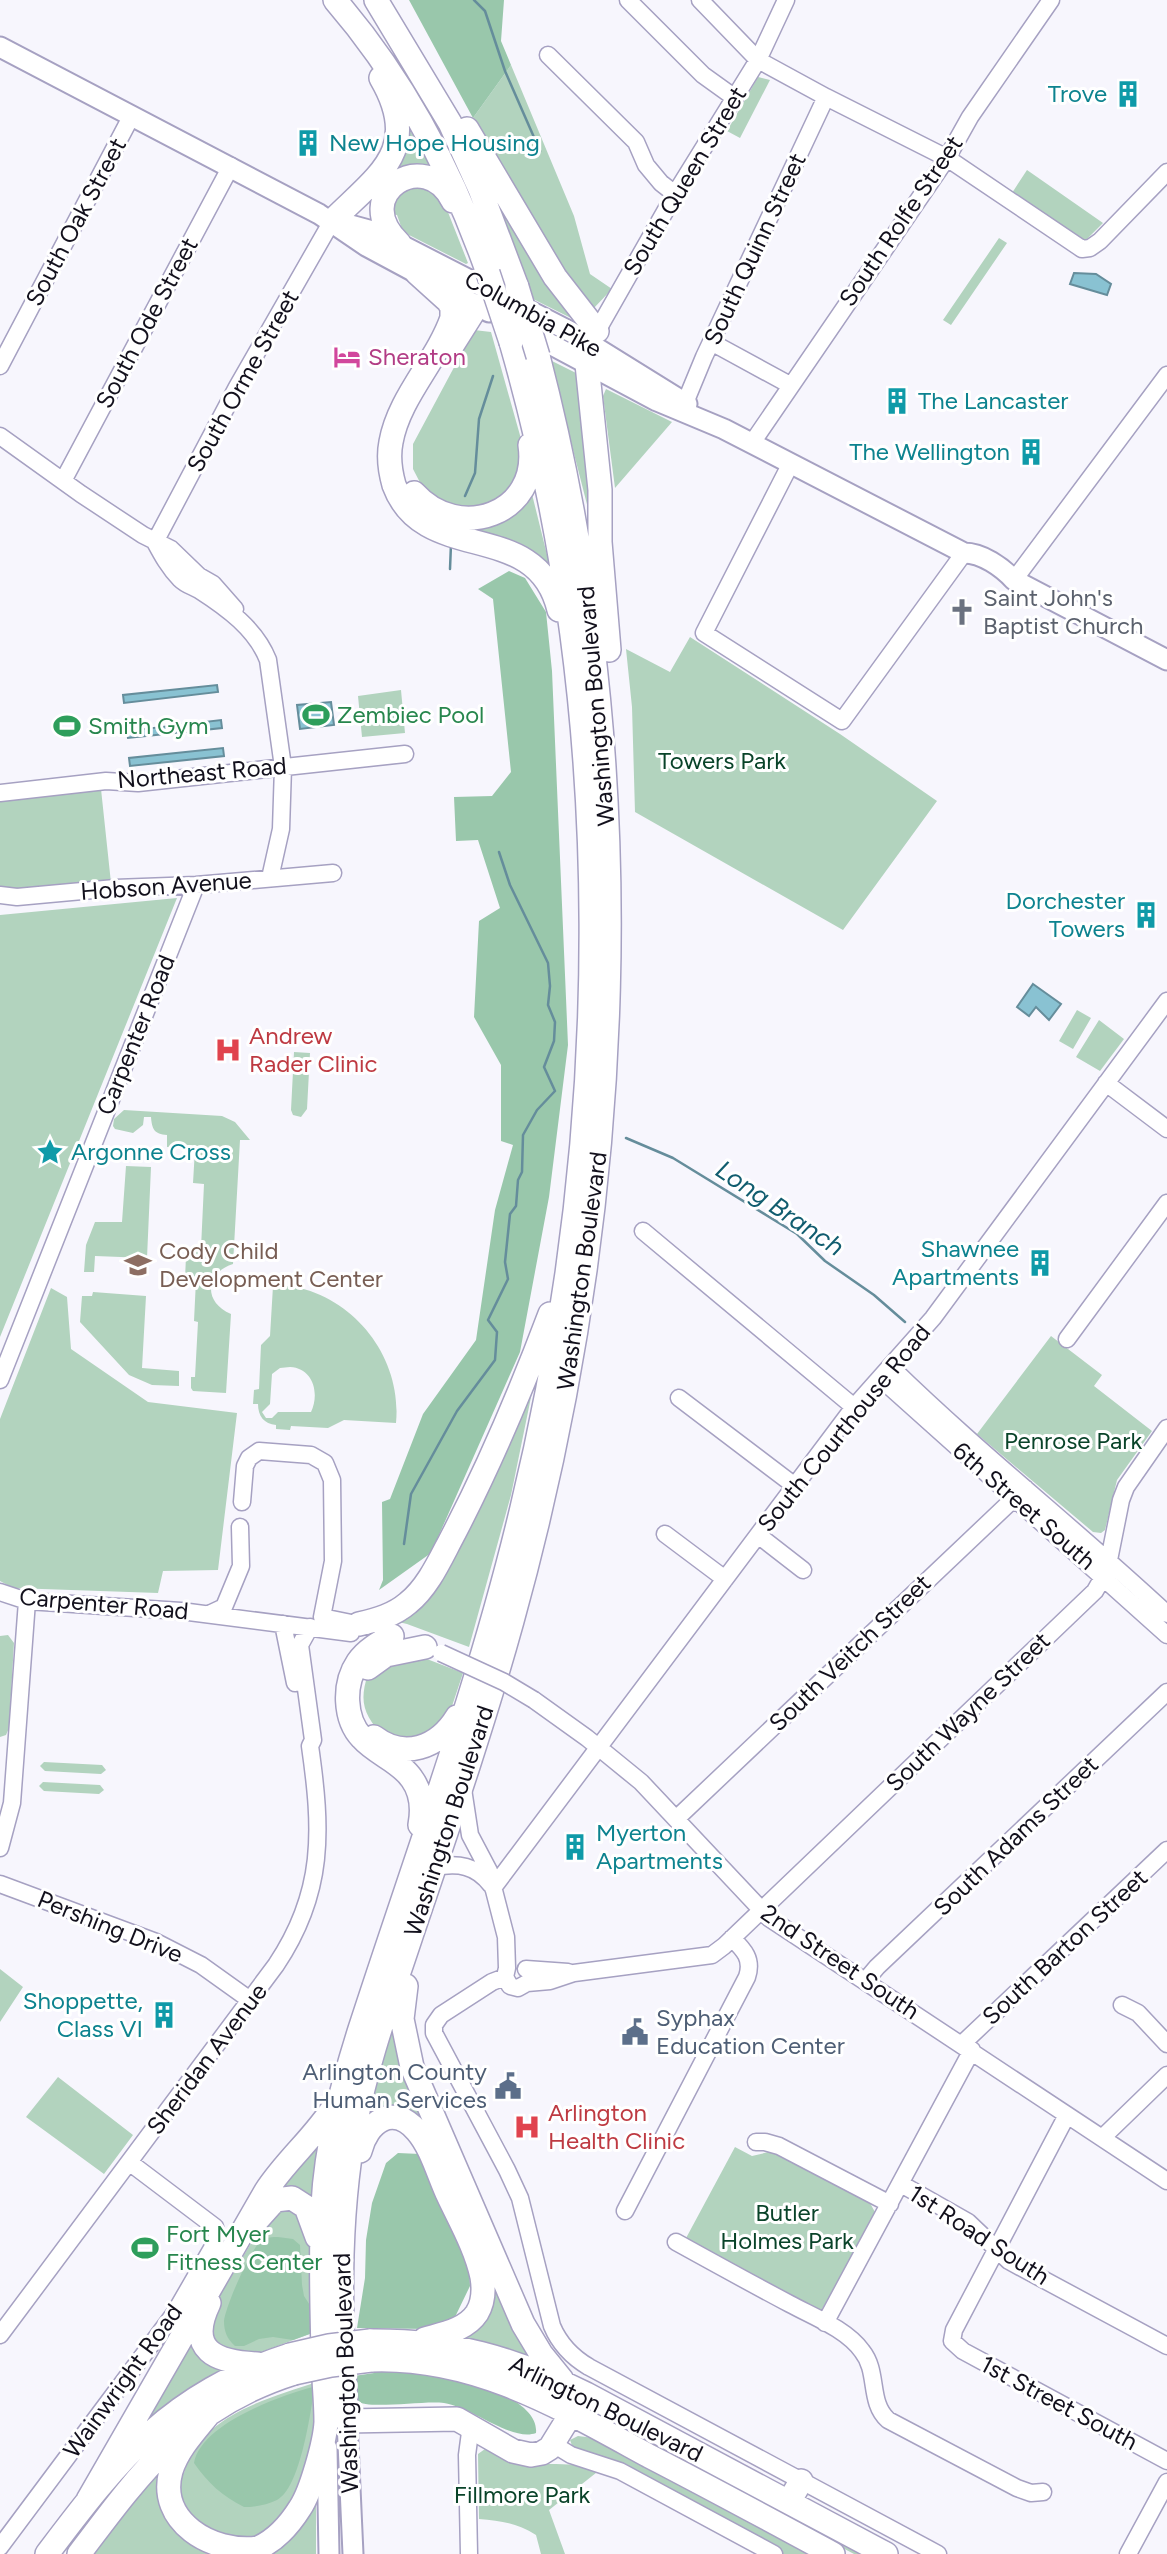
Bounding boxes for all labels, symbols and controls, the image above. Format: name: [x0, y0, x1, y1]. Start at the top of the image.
place label: Trove: [1048, 79, 1107, 108]
building icon: Trove: [1113, 79, 1143, 109]
street label: South Queen Street: [617, 81, 752, 280]
building icon: New Hope Housing: [293, 128, 323, 158]
place label: New Hope Housing: [329, 128, 540, 157]
street label: South Rolfe Street: [833, 130, 968, 312]
street label: South Oak Street: [19, 133, 132, 311]
street label: South Quinn Street: [697, 148, 812, 349]
street label: South Ode Street: [89, 232, 204, 413]
street label: Columbia Pike: [460, 264, 607, 363]
street label: South Orme Street: [180, 285, 305, 477]
hotel icon: Sheraton: [332, 342, 362, 372]
place label: Sheraton: [368, 342, 466, 371]
building icon: The Lancaster: [882, 386, 912, 416]
place label: The Lancaster: [918, 386, 1068, 415]
place label: The Wellington: [849, 437, 1010, 466]
building icon: The Wellington: [1016, 437, 1046, 467]
place label: Saint John's Baptist Church: [983, 583, 1144, 640]
street label: Washington Boulevard: [571, 585, 620, 827]
church icon: Saint John's Baptist Church: [947, 597, 977, 627]
sports icon: Zembiec Pool: [301, 700, 331, 730]
place label: Zembiec Pool: [337, 700, 484, 729]
sports icon: Smith Gym: [52, 711, 82, 741]
place label: Smith Gym: [88, 711, 208, 740]
park label: Towers Park: [658, 746, 786, 775]
street label: Northeast Road: [116, 751, 288, 794]
street label: Hobson Avenue: [79, 865, 253, 906]
place label: Dorchester Towers: [1006, 886, 1125, 943]
building icon: Dorchester Towers: [1131, 900, 1161, 930]
street label: Carpenter Road: [90, 951, 181, 1119]
place label: Andrew Rader Clinic: [249, 1021, 378, 1078]
hospital icon: Andrew Rader Clinic: [213, 1035, 243, 1065]
place icon: Argonne Cross: [35, 1137, 65, 1167]
place label: Argonne Cross: [71, 1137, 231, 1166]
street label: Washington Boulevard: [550, 1150, 613, 1392]
water label: Long Branch: [710, 1153, 850, 1263]
place label: Shawnee Apartments: [892, 1234, 1019, 1291]
place label: Cody Child Development Center: [159, 1236, 383, 1293]
building icon: Shawnee Apartments: [1025, 1248, 1055, 1278]
school or university icon: Cody Child Development Center: [123, 1250, 153, 1280]
street label: South Courthouse Road: [751, 1318, 936, 1537]
park label: Penrose Park: [1004, 1426, 1142, 1455]
street label: 6th Street South: [947, 1436, 1102, 1575]
street label: South Veitch Street: [763, 1568, 936, 1737]
street label: Carpenter Road: [18, 1582, 190, 1625]
street label: South Wayne Street: [880, 1626, 1056, 1797]
street label: Washington Boulevard: [398, 1702, 500, 1940]
street label: South Adams Street: [927, 1750, 1104, 1922]
place label: Myerton Apartments: [596, 1818, 723, 1875]
building icon: Myerton Apartments: [560, 1832, 590, 1862]
street label: South Barton Street: [976, 1863, 1153, 2031]
street label: Pershing Drive: [33, 1884, 187, 1969]
street label: 2nd Street South: [756, 1898, 925, 2025]
street label: Sheridan Avenue: [140, 1977, 273, 2140]
place label: Shoppette, Class VI: [23, 1986, 143, 2043]
building icon: Shoppette, Class VI: [149, 2000, 179, 2030]
place label: Syphax Education Center: [656, 2003, 845, 2060]
public building icon: Syphax Education Center: [620, 2017, 650, 2047]
place label: Arlington County Human Services: [302, 2057, 487, 2114]
public building icon: Arlington County Human Services: [493, 2071, 523, 2101]
place label: Arlington Health Clinic: [548, 2098, 685, 2155]
hospital icon: Arlington Health Clinic: [512, 2112, 542, 2142]
street label: 1st Road South: [904, 2178, 1055, 2291]
park label: Butler Holmes Park: [720, 2198, 854, 2255]
place label: Fort Myer Fitness Center: [166, 2219, 322, 2276]
sports icon: Fort Myer Fitness Center: [130, 2233, 160, 2263]
street label: Washington Boulevard: [327, 2252, 364, 2494]
street label: Wainwright Road: [57, 2298, 188, 2463]
street label: Arlington Boulevard: [505, 2349, 708, 2468]
street label: 1st Street South: [976, 2349, 1143, 2456]
park label: Fillmore Park: [454, 2480, 591, 2509]

